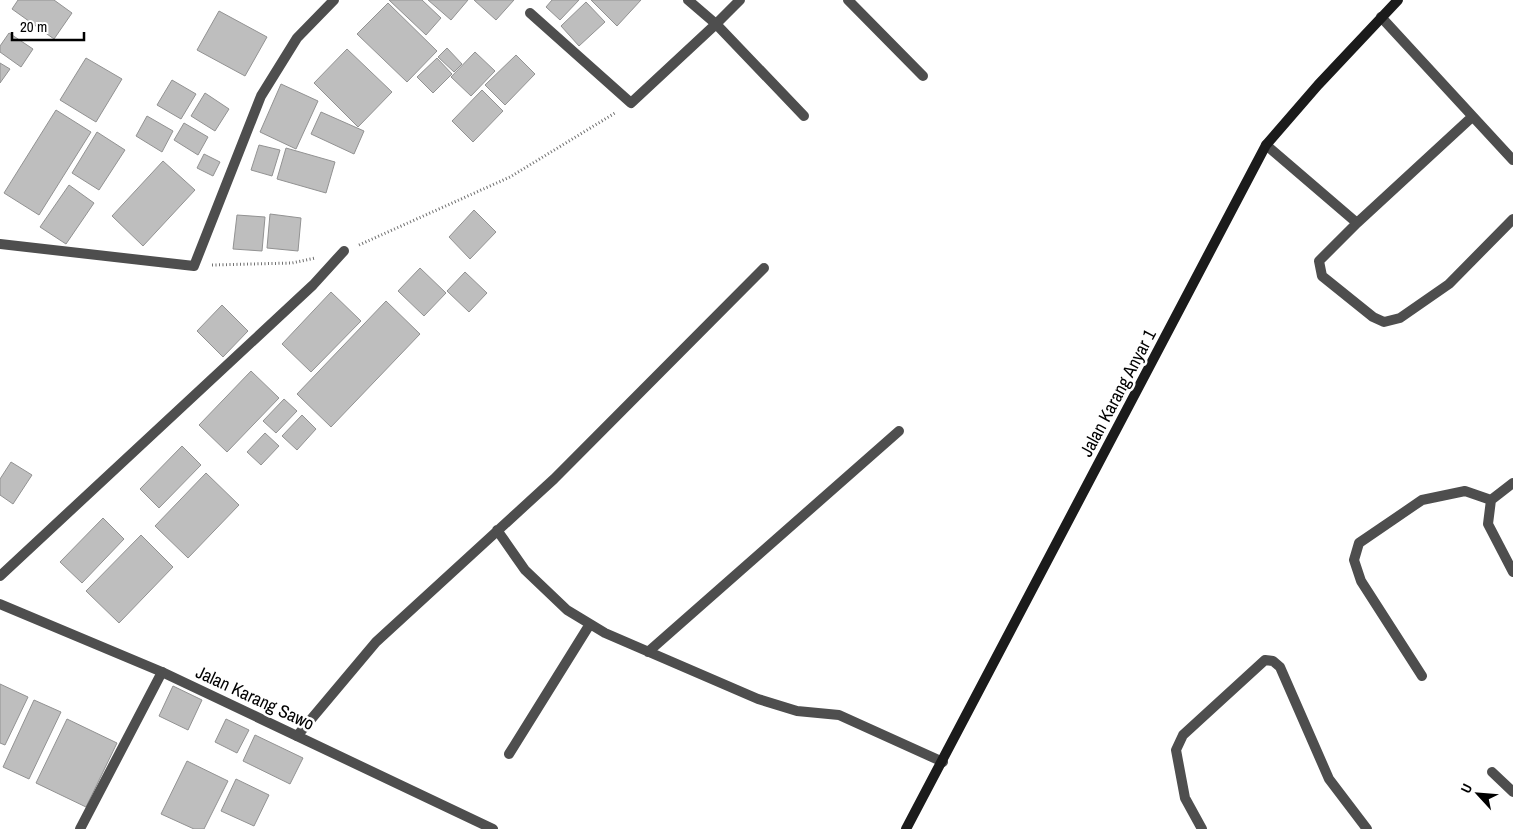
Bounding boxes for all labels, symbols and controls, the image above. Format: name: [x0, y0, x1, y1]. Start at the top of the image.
scale bar: [12, 10, 85, 42]
text: 20 m: [20, 16, 47, 37]
street label: Jalan Karang Anyar 1: [1073, 324, 1162, 461]
street label: Jalan Karang Sawo: [192, 659, 318, 736]
north arrow: [1453, 769, 1503, 819]
text: U: [1456, 781, 1476, 796]

